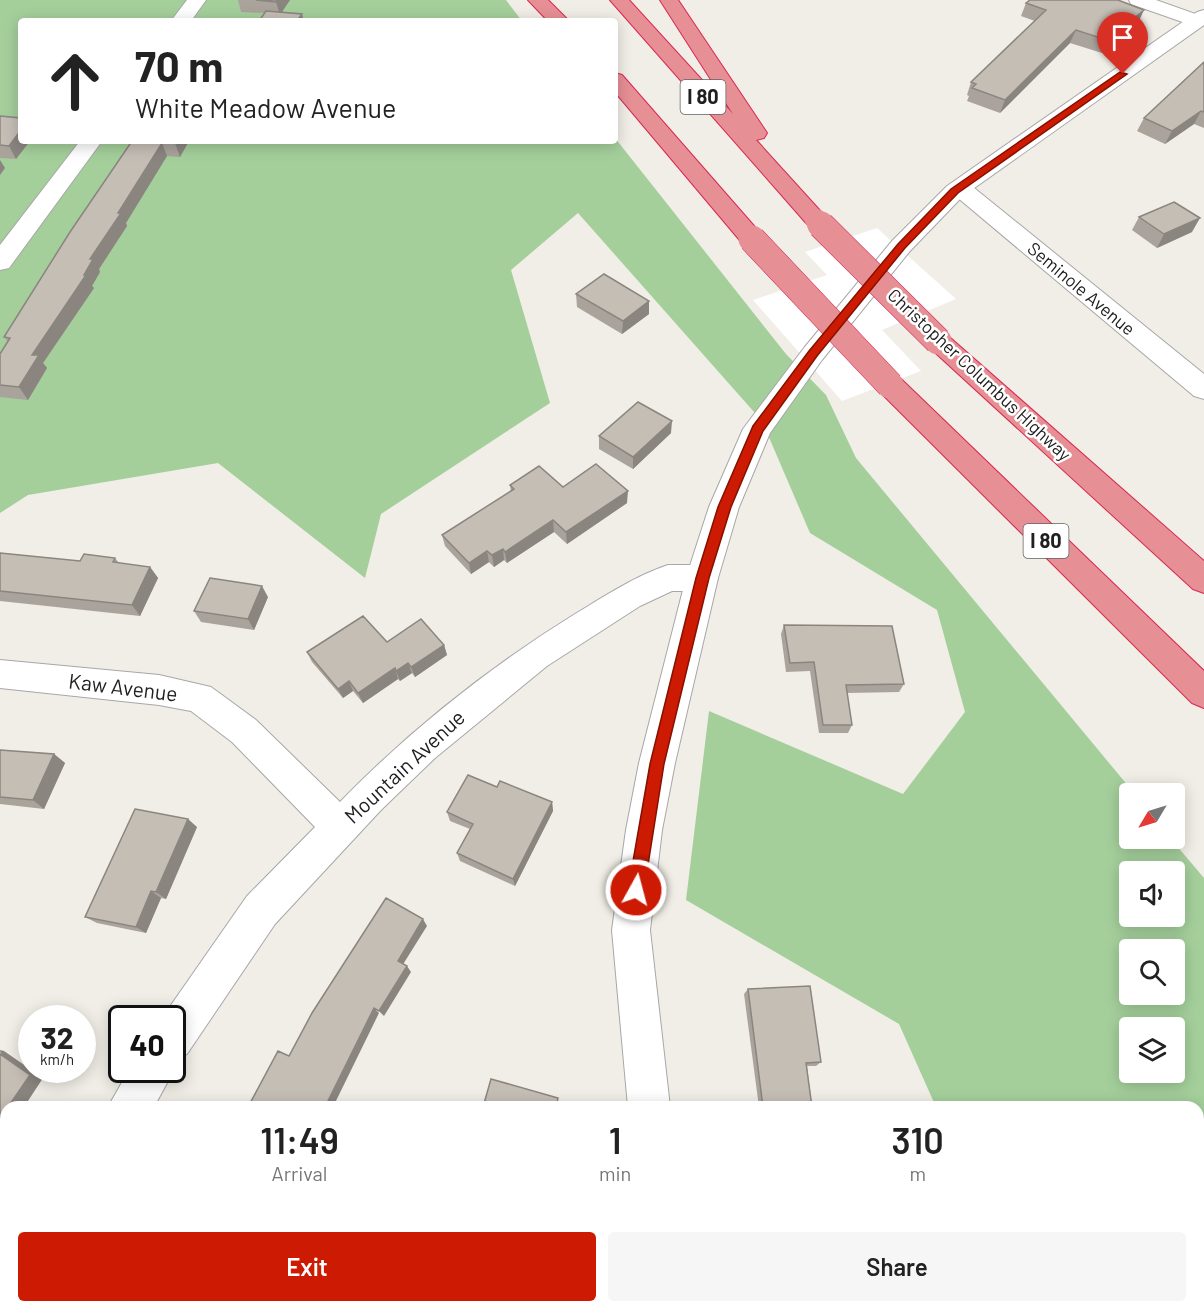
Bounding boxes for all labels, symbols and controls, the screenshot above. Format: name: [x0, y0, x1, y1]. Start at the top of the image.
pin: [1097, 12, 1148, 74]
icon: arrive: [1106, 21, 1139, 54]
text: 70 m: [135, 40, 223, 90]
icon: ahead: [36, 42, 114, 120]
road number: I 80: [680, 80, 726, 114]
text: White Meadow Avenue: [135, 91, 396, 123]
street label: Seminole Avenue: [1023, 237, 1140, 340]
street label: Christopher Columbus Highway: [883, 284, 1076, 465]
road number: I 80: [1024, 524, 1068, 558]
street label: Kaw Avenue: [67, 667, 179, 706]
street label: Mountain Avenue: [339, 704, 469, 828]
north arrow: [1119, 783, 1185, 849]
map controls: [1119, 783, 1185, 1083]
position arrow: [604, 858, 668, 922]
button: sound: [1119, 861, 1185, 927]
button: search: [1119, 939, 1185, 1005]
speed limit sign: 40: [108, 1005, 186, 1083]
button: layers: [1119, 1017, 1185, 1083]
text: 32: [41, 1019, 74, 1055]
text: km/h: [40, 1050, 74, 1068]
text: 11:49: [260, 1118, 339, 1161]
text: 1: [609, 1118, 621, 1161]
text: 310: [892, 1118, 944, 1161]
text: Arrival: [272, 1161, 327, 1185]
text: min: [599, 1161, 631, 1185]
text: m: [909, 1161, 926, 1185]
button: Exit: [18, 1232, 596, 1301]
button: Share: [608, 1232, 1186, 1301]

